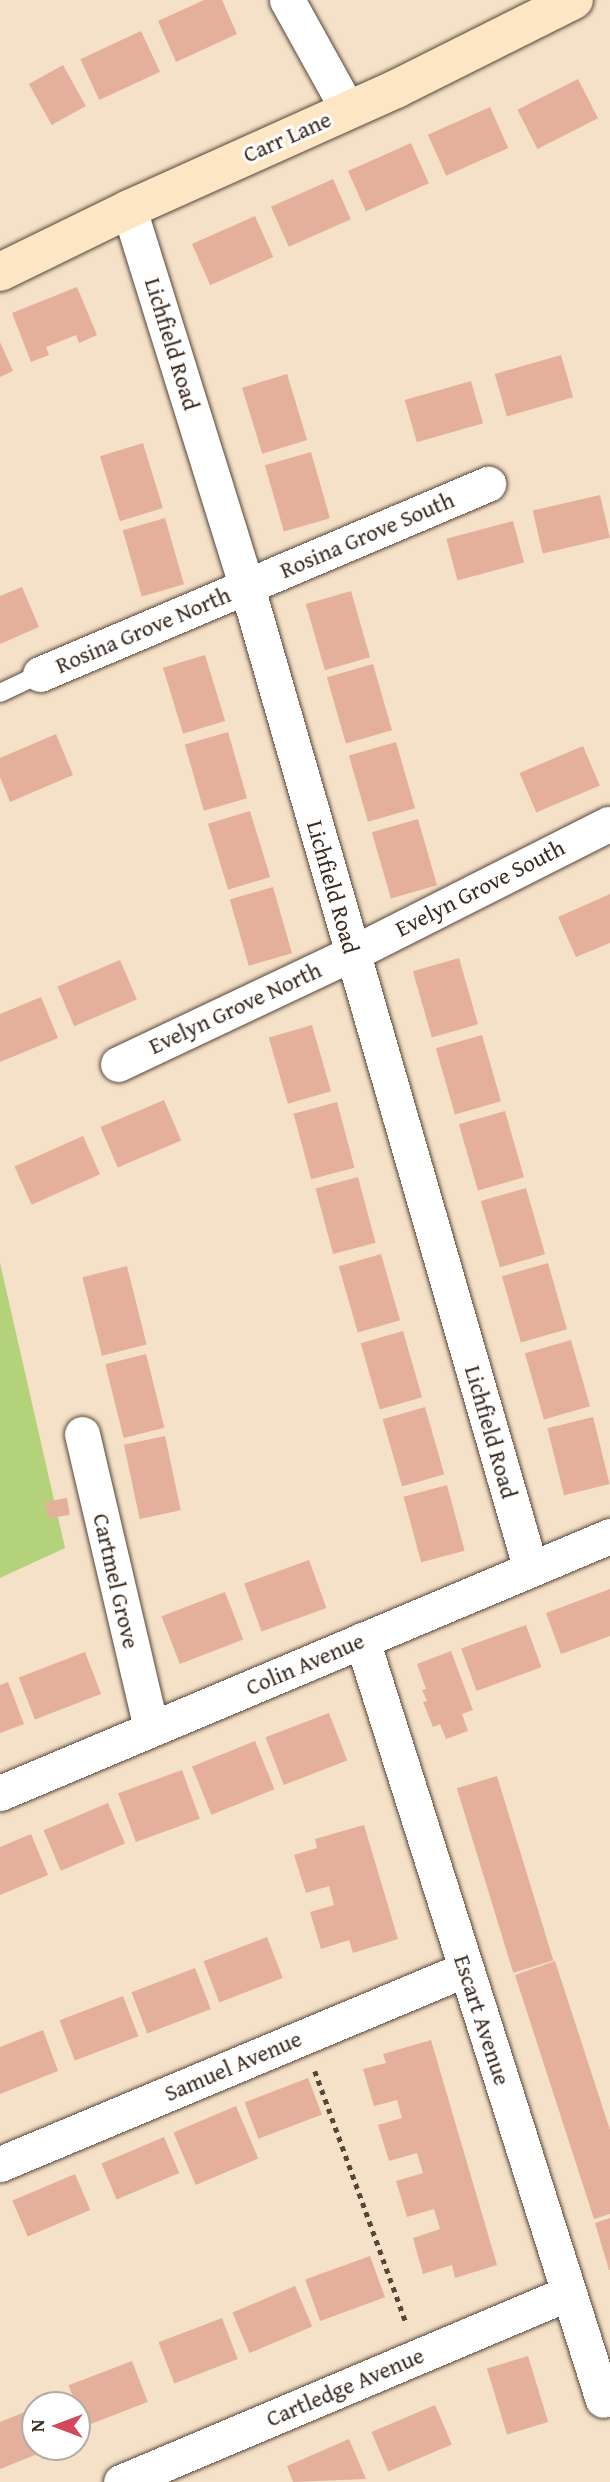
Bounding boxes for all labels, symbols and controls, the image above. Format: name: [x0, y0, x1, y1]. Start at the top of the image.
street label: Carr Lane: [239, 105, 335, 169]
street label: Lichfield Road: [139, 274, 205, 414]
street label: Rosina Grove South: [276, 486, 458, 584]
street label: Rosina Grove North: [51, 581, 235, 679]
street label: Lichfield Road: [301, 817, 365, 957]
street label: Evelyn Grove South: [391, 833, 569, 943]
street label: Evelyn Grove North: [144, 956, 326, 1060]
street label: Lichfield Road: [459, 1362, 523, 1502]
street label: Cartmel Grove: [87, 1511, 145, 1651]
street label: Colin Avenue: [242, 1627, 368, 1701]
street label: Escart Avenue: [448, 1951, 516, 2089]
street label: Samuel Avenue: [160, 2025, 306, 2107]
street label: Cartledge Avenue: [262, 2341, 428, 2433]
north arrow: [21, 2391, 91, 2461]
text: N: [23, 2420, 51, 2432]

